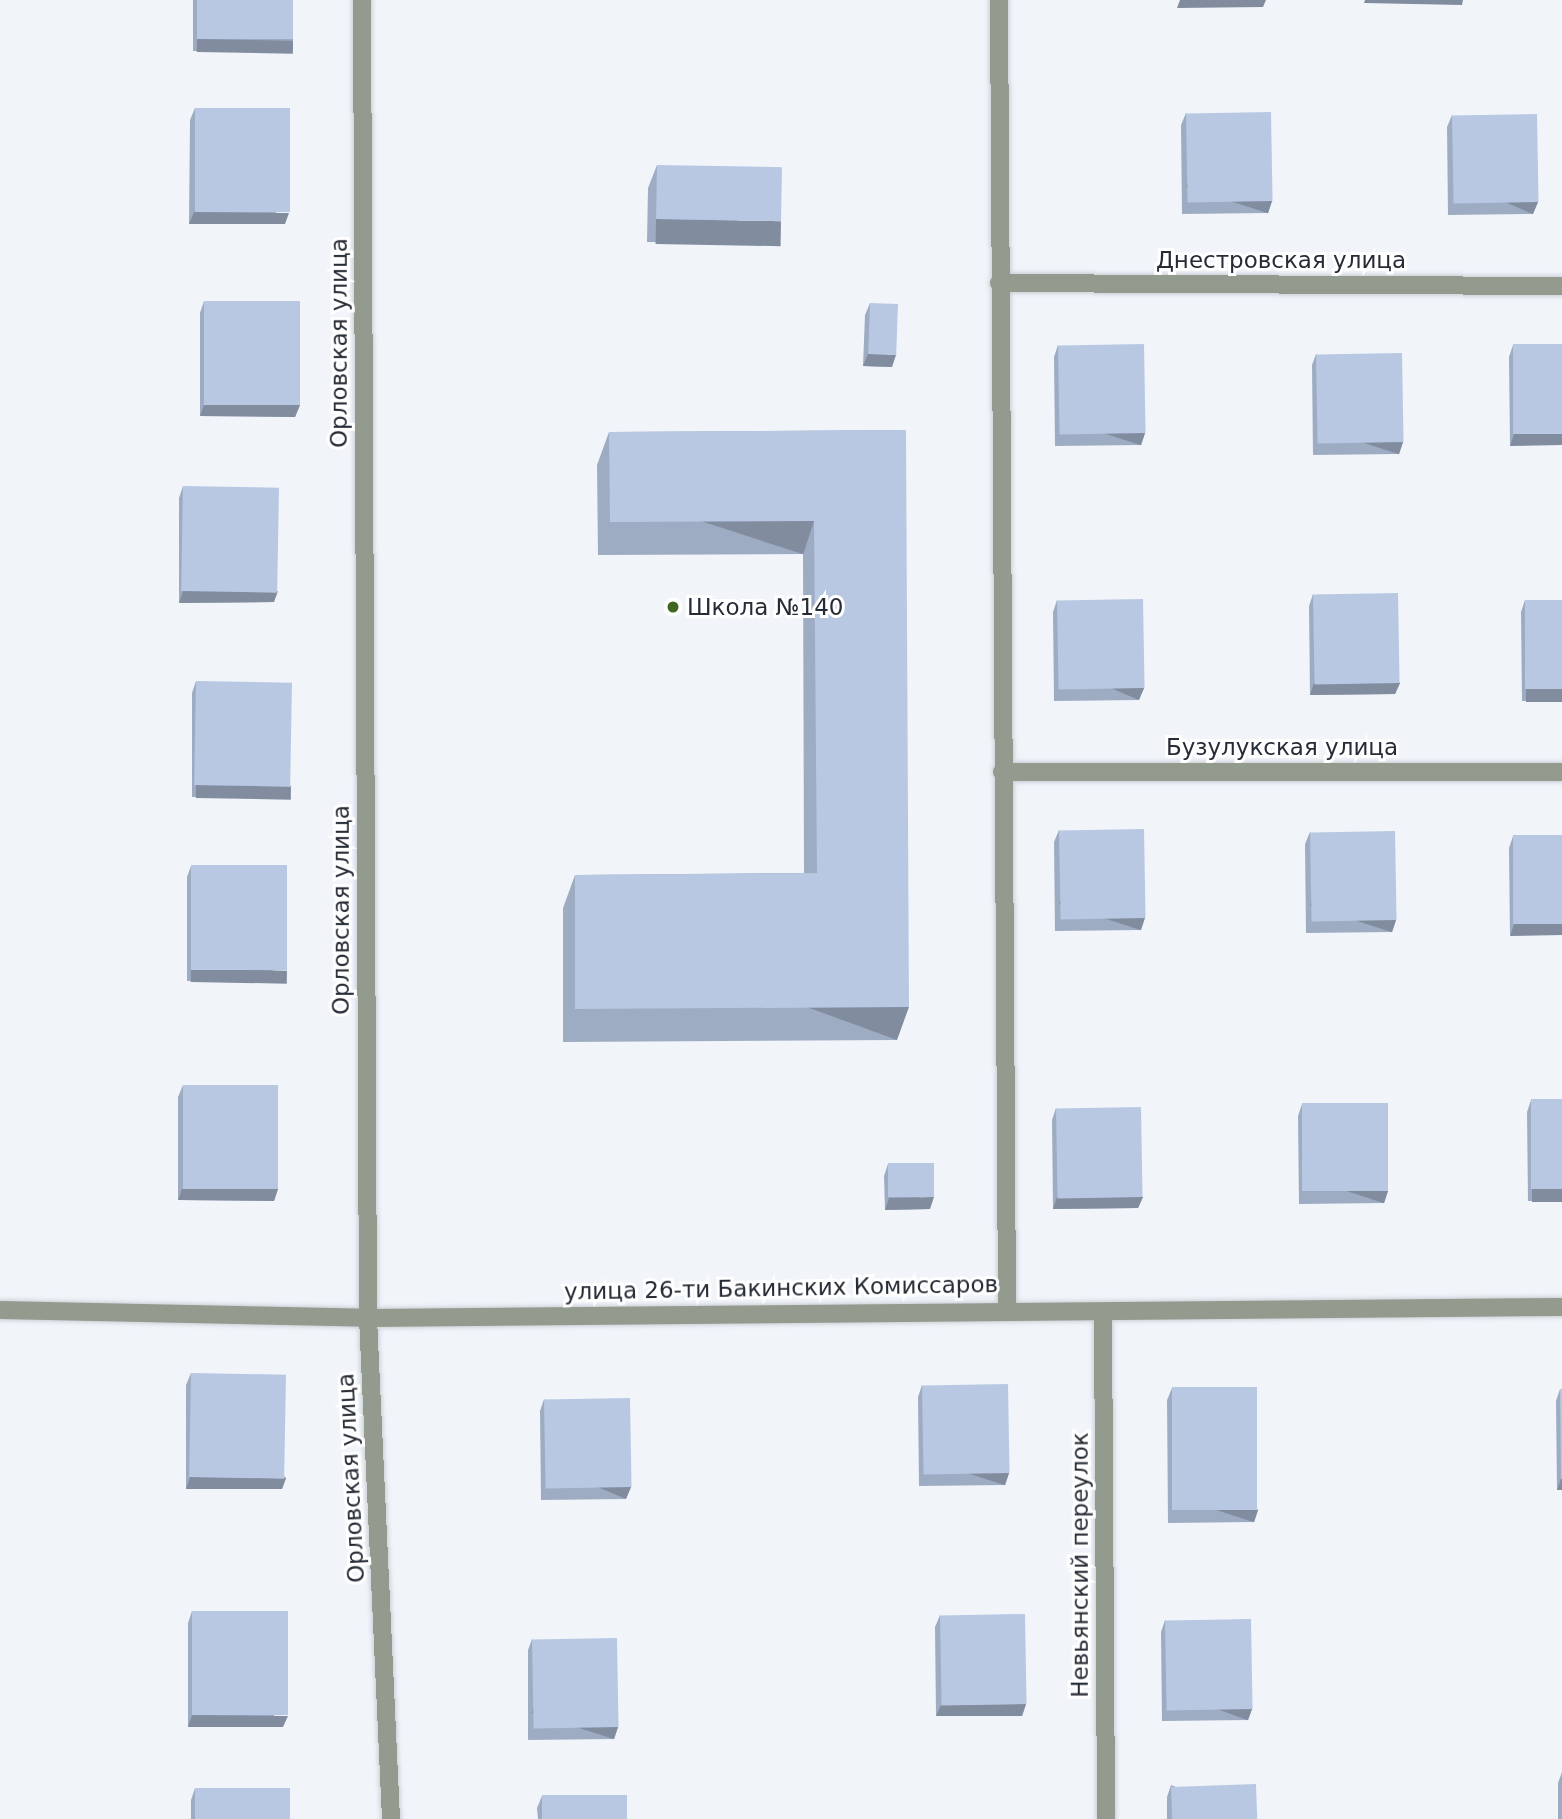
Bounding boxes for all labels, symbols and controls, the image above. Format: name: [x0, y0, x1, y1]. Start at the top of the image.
street label: Орловская улица: [325, 238, 353, 448]
street label: Днестровская улица: [1156, 246, 1406, 274]
place label: Школа №140: [687, 593, 843, 621]
marker: Школа №140: [665, 599, 681, 615]
street label: Бузулукская улица: [1166, 733, 1398, 761]
street label: Орловская улица: [327, 805, 355, 1015]
street label: улица 26-ти Бакинских Комиссаров: [564, 1270, 998, 1306]
street label: Орловская улица: [332, 1373, 370, 1583]
street label: Невьянский переулок: [1066, 1432, 1094, 1698]

